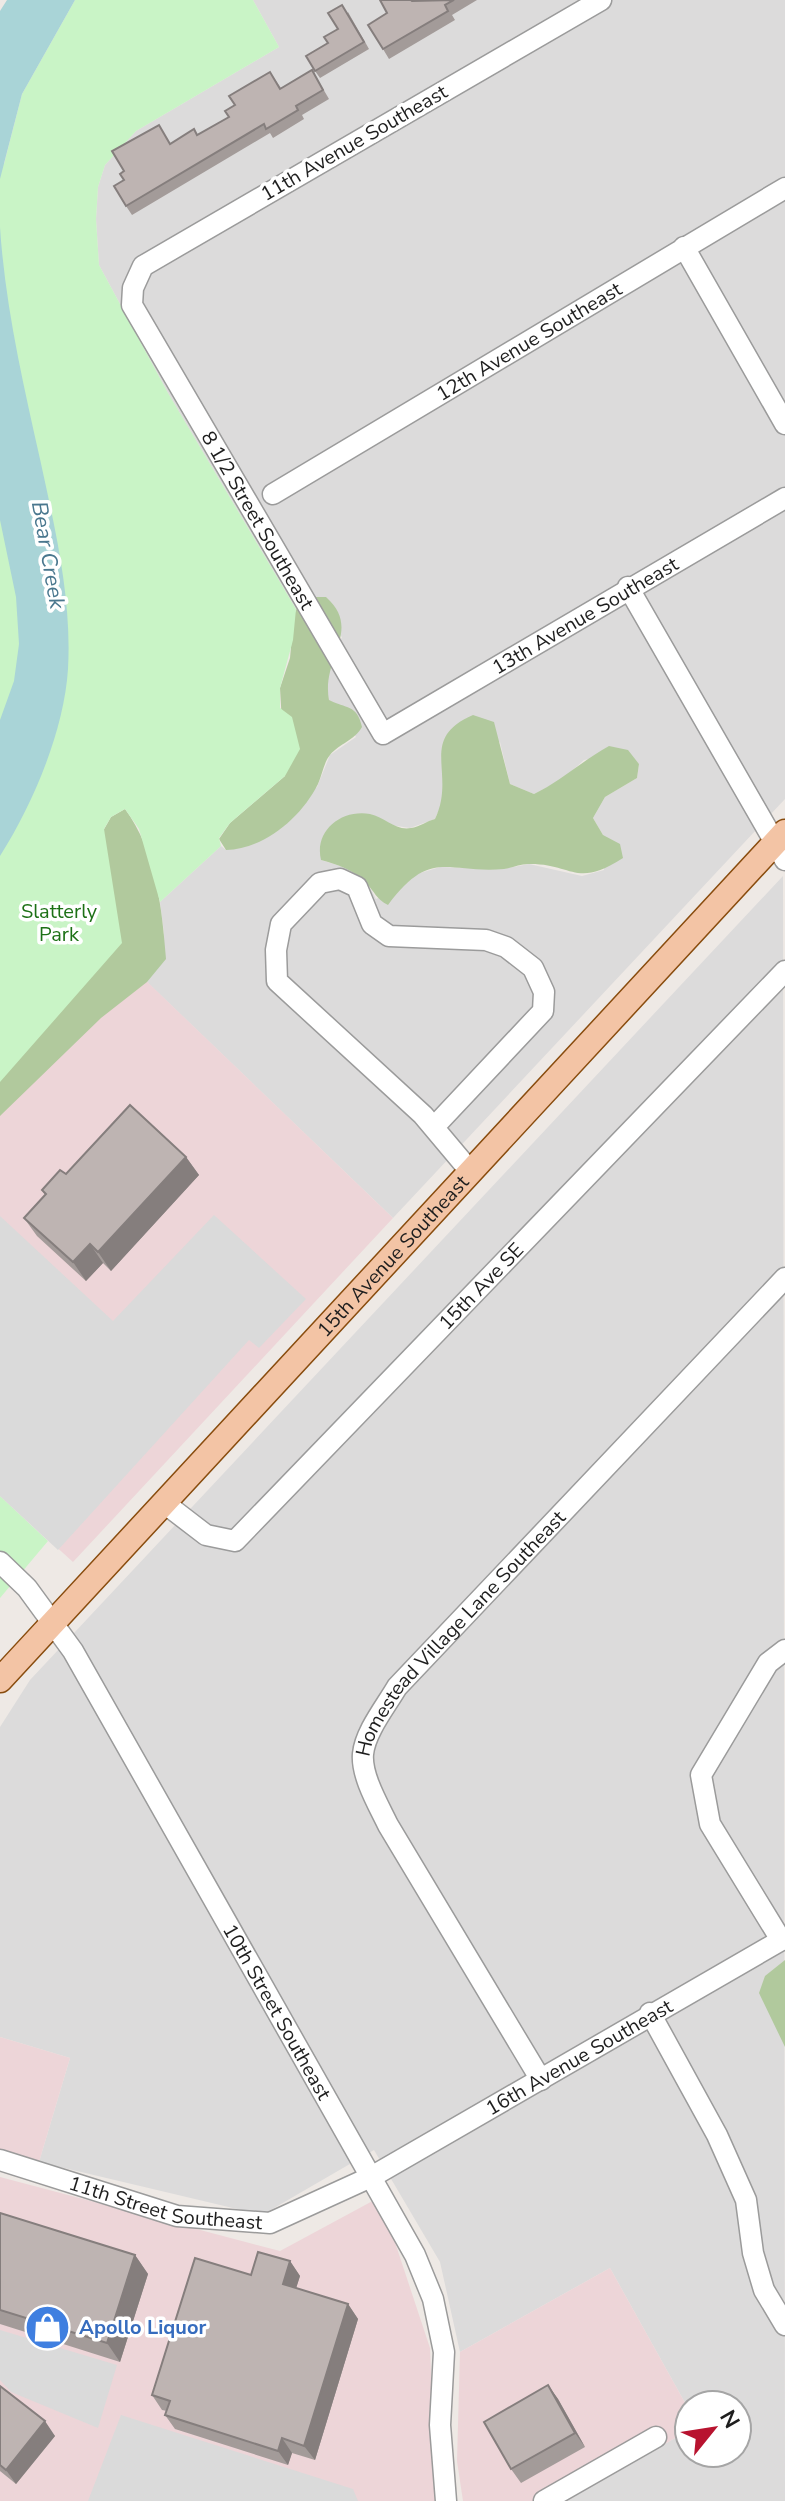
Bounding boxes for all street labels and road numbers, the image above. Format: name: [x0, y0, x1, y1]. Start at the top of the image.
street label: 11th Avenue Southeast: [256, 78, 453, 208]
street label: 12th Avenue Southeast: [431, 275, 627, 407]
street label: 8 1/2 Street Southeast: [195, 426, 321, 615]
street label: 13th Avenue Southeast: [487, 550, 684, 681]
street label: 15th Avenue Southeast: [311, 1168, 475, 1343]
street label: 15th Ave SE: [433, 1237, 529, 1336]
street label: Homestead Village Lane Southeast: [349, 1504, 572, 1759]
street label: 10th Street Southeast: [217, 1919, 338, 2105]
street label: 16th Avenue Southeast: [481, 1992, 678, 2122]
street label: 11th Street Southeast: [65, 2169, 264, 2236]

